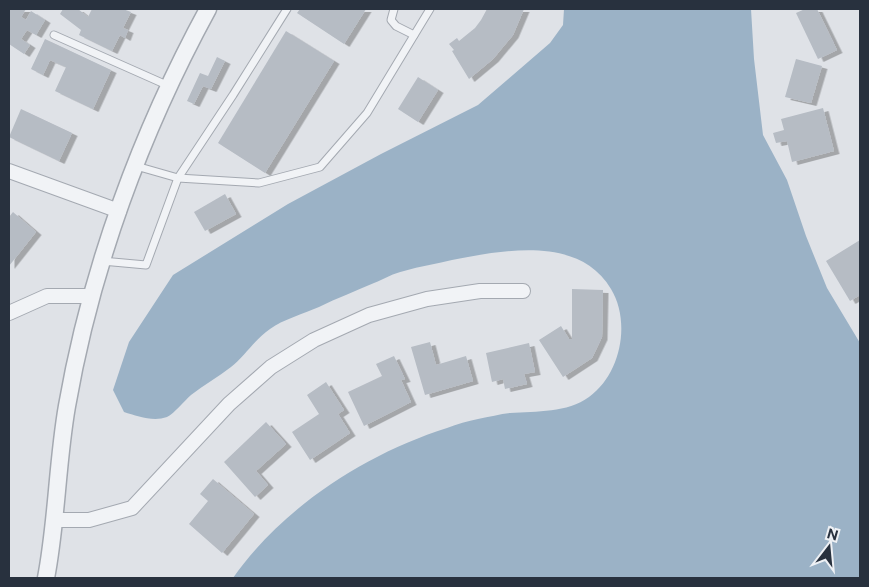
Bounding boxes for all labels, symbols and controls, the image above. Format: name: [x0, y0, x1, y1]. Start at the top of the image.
north arrow: [804, 522, 854, 572]
text: N: [825, 525, 840, 544]

